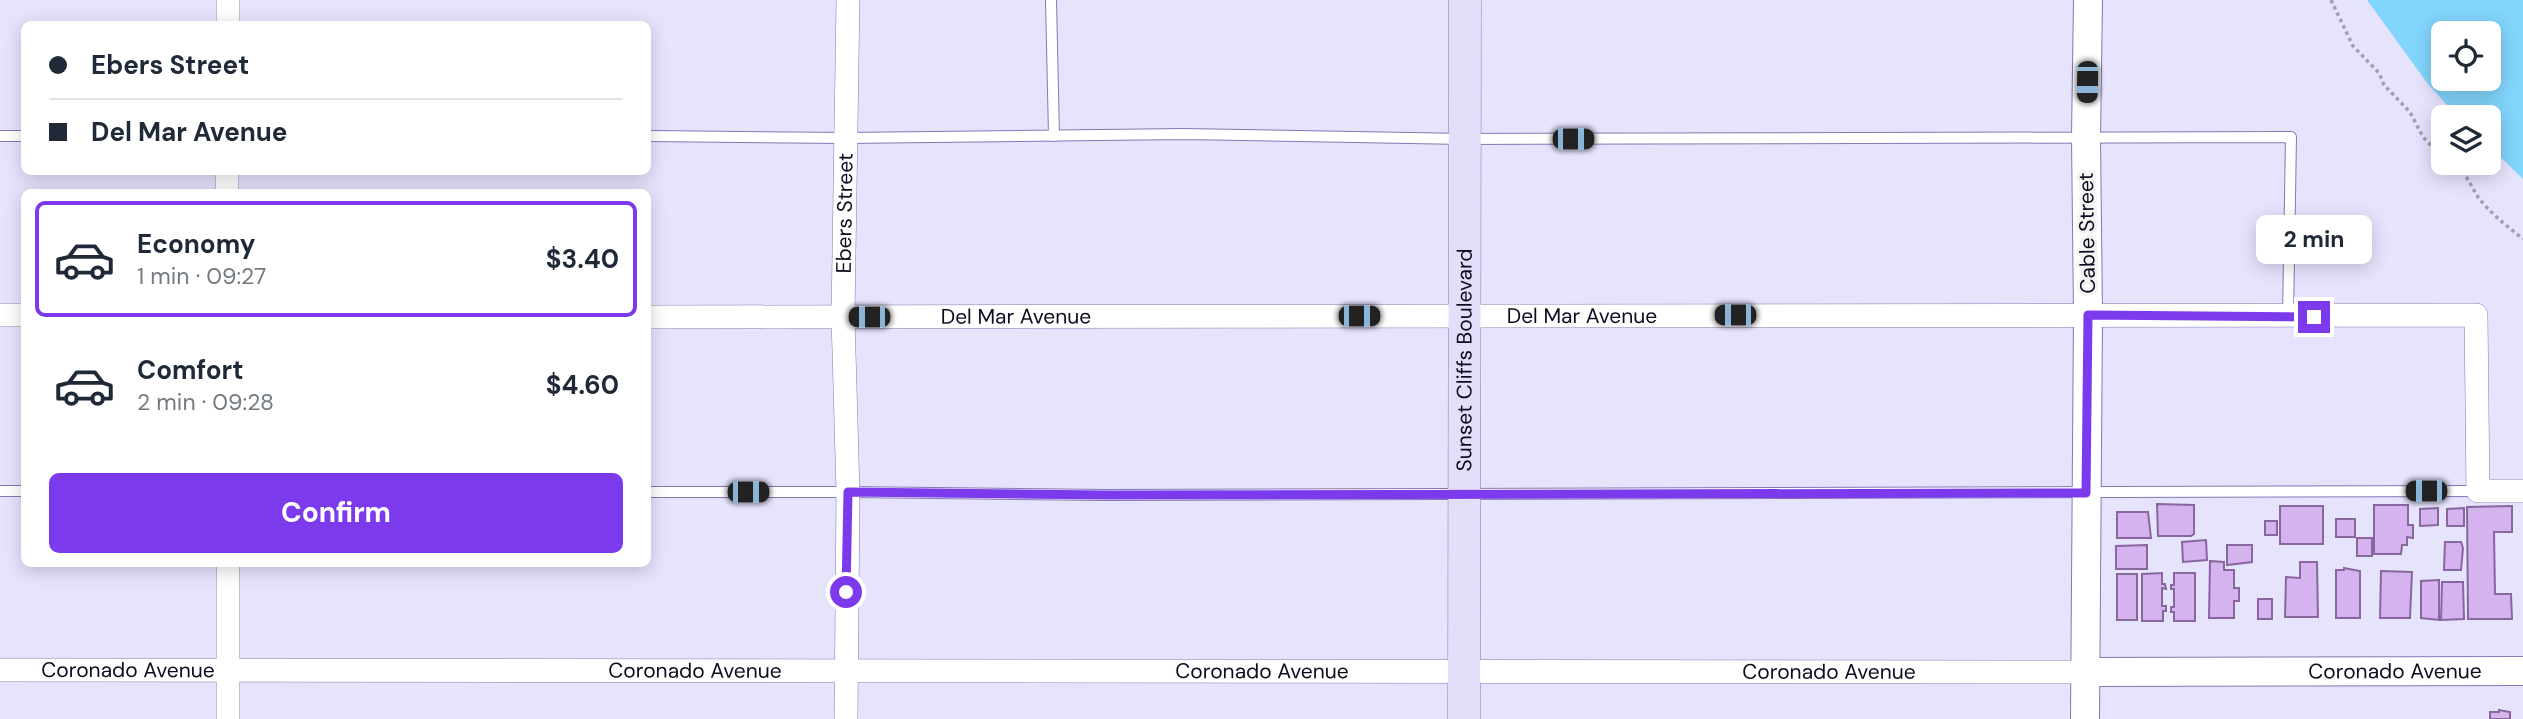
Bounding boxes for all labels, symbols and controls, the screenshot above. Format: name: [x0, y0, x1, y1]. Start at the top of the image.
map controls: [2431, 21, 2501, 175]
button: locate: [2431, 21, 2501, 91]
text: Ebers Street: [91, 48, 249, 82]
car: [2077, 61, 2098, 103]
button: layers: [2431, 105, 2501, 175]
text: Del Mar Avenue: [91, 115, 288, 149]
car: [1553, 129, 1595, 150]
street label: Ebers Street: [830, 153, 860, 274]
street label: Cable Street: [2072, 172, 2102, 294]
callout: 2 min: [2256, 216, 2372, 264]
text: 2 min: [2284, 224, 2344, 254]
text: Economy: [137, 227, 255, 261]
icon: car: [53, 228, 116, 291]
text: $3.40: [546, 242, 619, 276]
street label: Sunset Cliffs Boulevard: [1450, 248, 1479, 472]
text: 1 min · 09:27: [137, 261, 266, 291]
route end: [2298, 301, 2330, 333]
street label: Del Mar Avenue: [1507, 302, 1657, 330]
street label: Del Mar Avenue: [941, 303, 1091, 331]
car: [1715, 305, 1757, 326]
car: [1339, 306, 1381, 327]
car: [849, 307, 891, 328]
text: Comfort: [137, 353, 243, 387]
icon: car: [53, 354, 116, 417]
text: $4.60: [546, 368, 619, 402]
text: 2 min · 09:28: [137, 387, 274, 417]
button: Confirm: [49, 473, 623, 553]
car: [2406, 481, 2448, 502]
car: [728, 482, 770, 503]
route start: [830, 576, 862, 608]
street label: Coronado Avenue: [41, 656, 215, 684]
street label: Coronado Avenue: [608, 657, 782, 685]
street label: Coronado Avenue: [1175, 657, 1349, 685]
street label: Coronado Avenue: [2308, 657, 2482, 685]
street label: Coronado Avenue: [1742, 658, 1916, 686]

